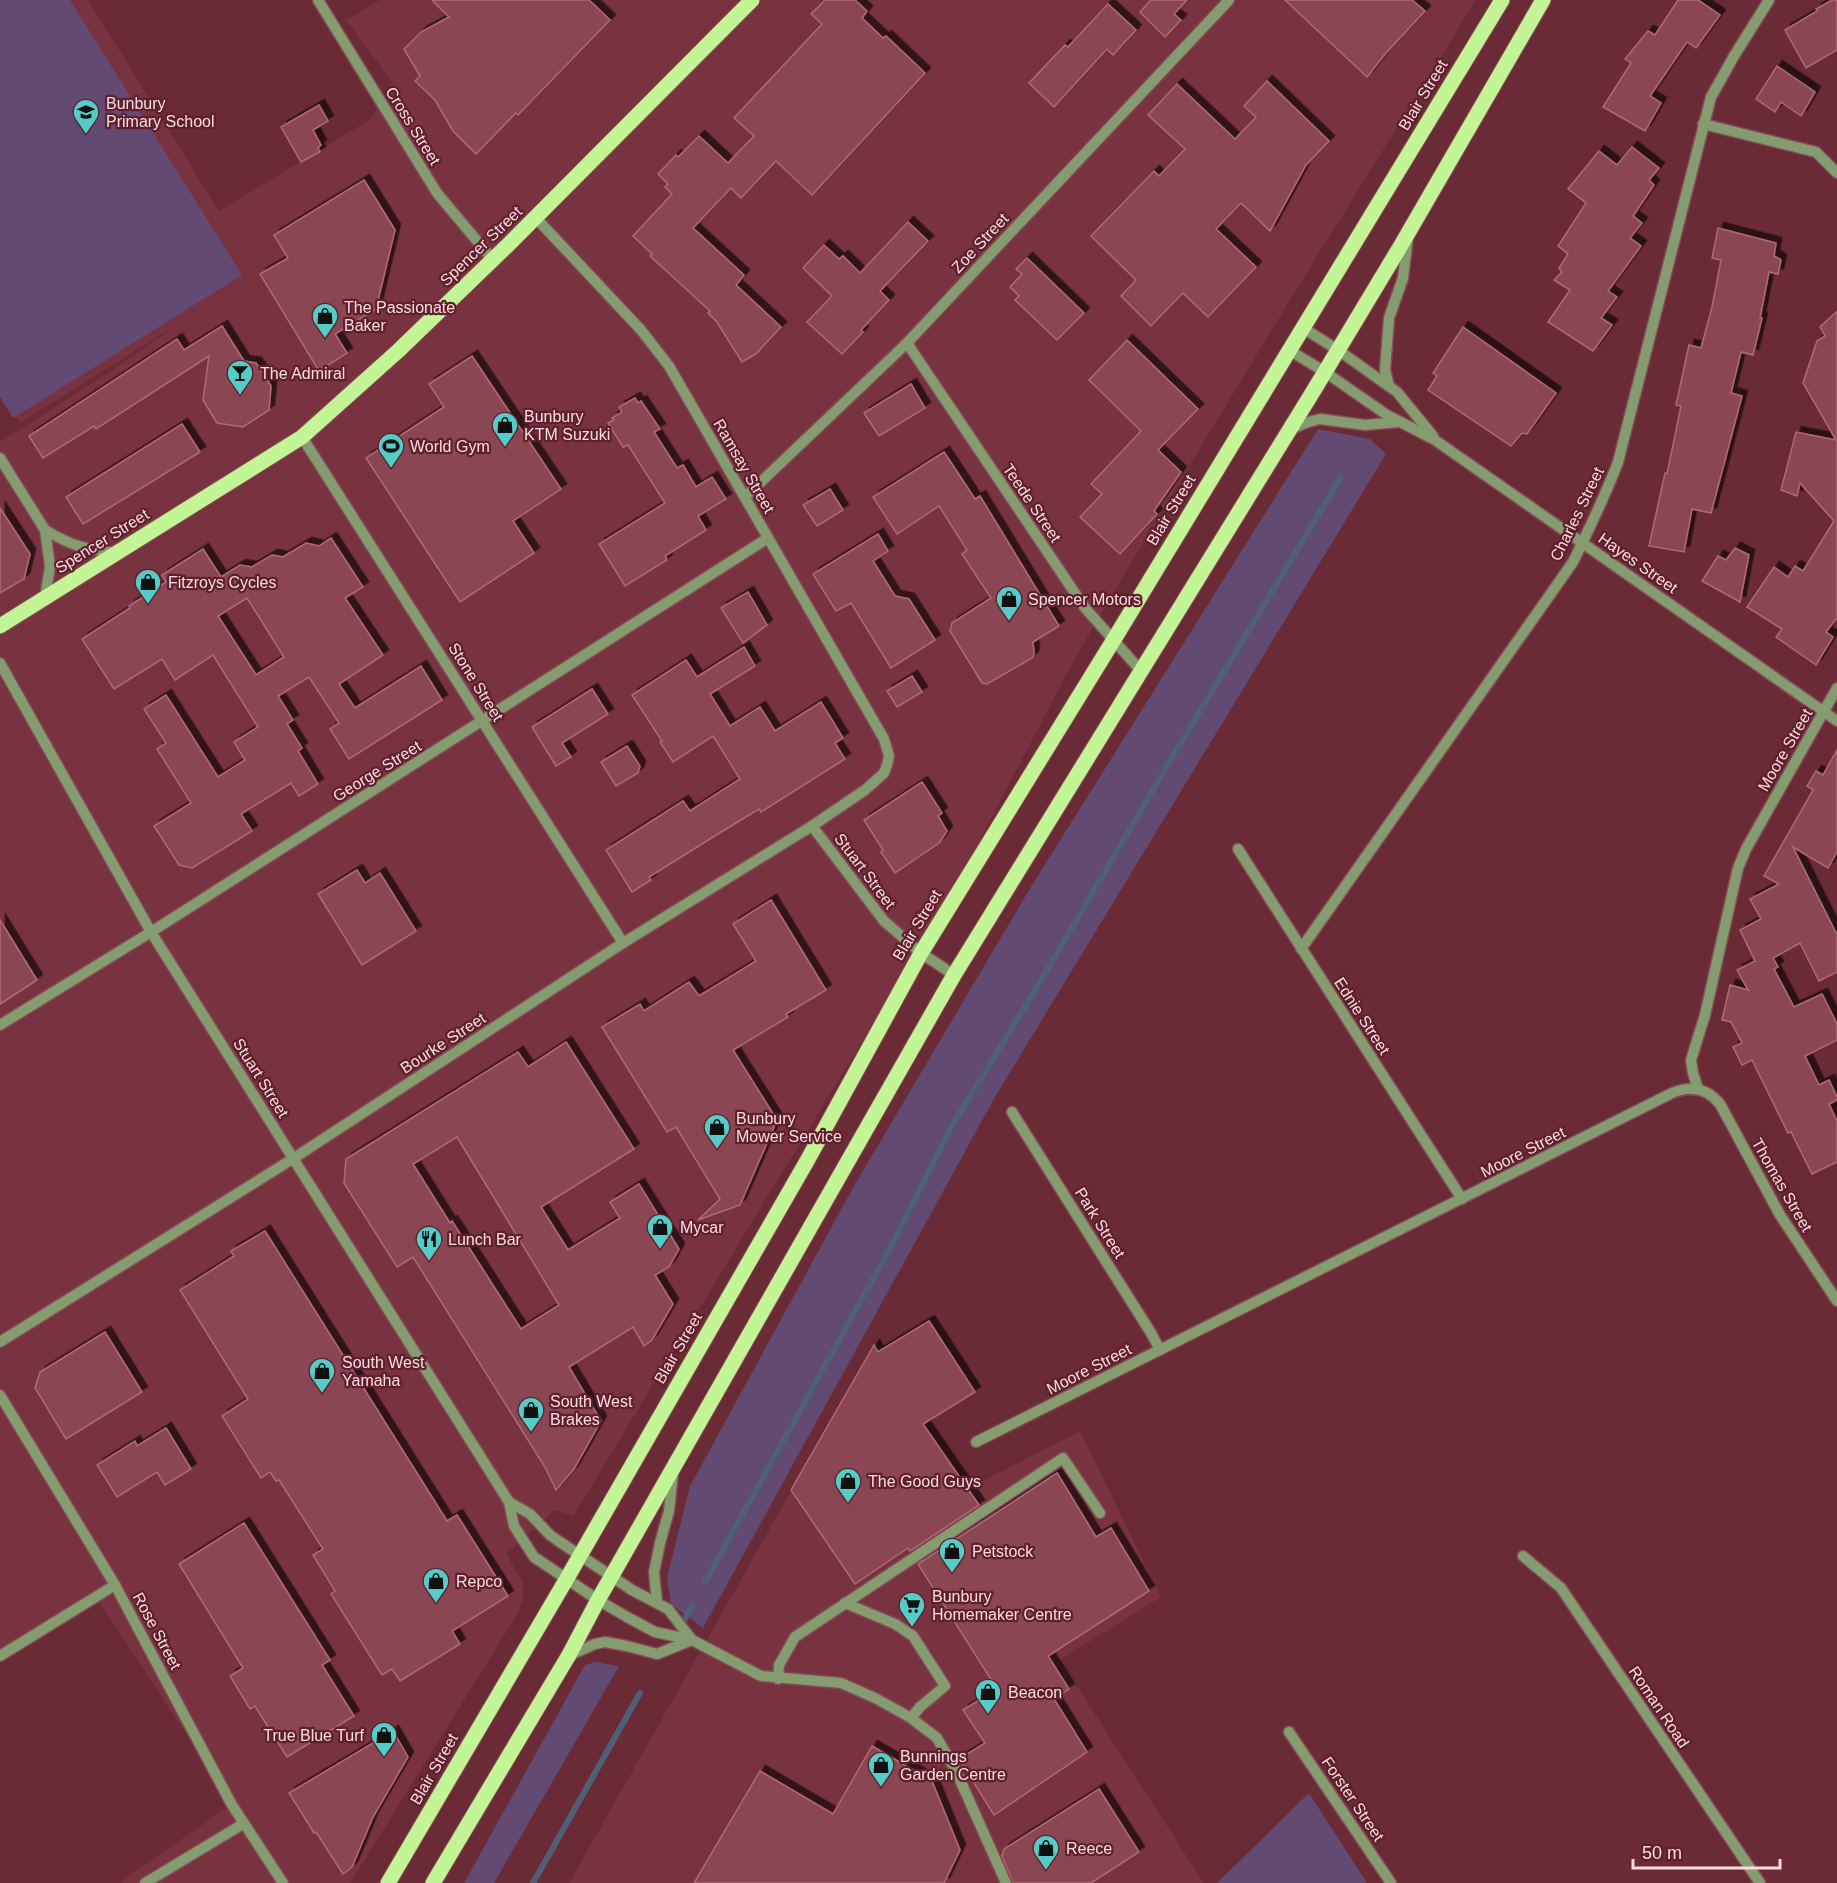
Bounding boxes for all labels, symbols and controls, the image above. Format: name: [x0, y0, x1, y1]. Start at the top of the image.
street label: Blair Street: [1395, 56, 1451, 133]
street label: Cross Street: [382, 84, 444, 169]
place label: Bunbury Primary School: [106, 95, 214, 130]
school or university icon: Bunbury Primary School: [71, 97, 101, 135]
street label: Spencer Street: [437, 202, 526, 289]
street label: Zoe Street: [948, 209, 1012, 276]
place label: The Passionate Baker: [344, 299, 455, 334]
shop icon: The Passionate Baker: [310, 301, 340, 339]
bar icon: The Admiral: [225, 358, 255, 396]
place label: The Admiral: [260, 365, 345, 382]
place label: Bunbury KTM Suzuki: [524, 408, 610, 443]
shop icon: Bunbury KTM Suzuki: [490, 410, 520, 448]
street label: Ramsay Street: [710, 416, 778, 517]
sports icon: World Gym: [376, 431, 406, 469]
place label: World Gym: [410, 438, 490, 455]
street label: Teede Street: [1000, 461, 1065, 546]
street label: Charles Street: [1547, 464, 1607, 564]
street label: Blair Street: [1143, 471, 1199, 548]
street label: Spencer Street: [52, 505, 152, 576]
street label: Hayes Street: [1595, 530, 1681, 597]
shop icon: Fitzroys Cycles: [133, 567, 163, 605]
place label: Fitzroys Cycles: [168, 574, 276, 591]
shop icon: Spencer Motors: [994, 584, 1024, 622]
place label: Spencer Motors: [1028, 591, 1141, 608]
street label: Stone Street: [445, 640, 507, 725]
street label: Moore Street: [1755, 705, 1816, 794]
street label: George Street: [330, 737, 425, 805]
street label: Stuart Street: [831, 830, 899, 912]
street label: Blair Street: [889, 886, 945, 963]
street label: Ednie Street: [1331, 974, 1393, 1058]
street label: Bourke Street: [397, 1009, 489, 1077]
street label: Stuart Street: [230, 1035, 292, 1121]
place label: Bunbury Mower Service: [736, 1110, 842, 1145]
shop icon: Bunbury Mower Service: [702, 1112, 732, 1150]
street label: Moore Street: [1478, 1123, 1569, 1181]
street label: Thomas Street: [1748, 1135, 1816, 1235]
street label: Park Street: [1072, 1185, 1129, 1262]
shop icon: Mycar: [645, 1212, 675, 1250]
place label: Mycar: [680, 1219, 724, 1236]
restaurant icon: Lunch Bar: [414, 1224, 444, 1262]
place label: Lunch Bar: [448, 1231, 522, 1248]
street label: Blair Street: [651, 1309, 705, 1387]
street label: Moore Street: [1044, 1340, 1135, 1398]
place label: South West Yamaha: [342, 1354, 425, 1389]
shop icon: South West Yamaha: [307, 1356, 337, 1394]
place label: South West Brakes: [550, 1393, 633, 1428]
shop icon: South West Brakes: [516, 1395, 546, 1433]
shop icon: The Good Guys: [833, 1466, 863, 1504]
place label: The Good Guys: [868, 1473, 981, 1490]
shop icon: Petstock: [937, 1536, 967, 1574]
place label: Petstock: [972, 1543, 1034, 1560]
shop icon: Repco: [421, 1566, 451, 1604]
place label: Repco: [456, 1573, 502, 1590]
place label: Bunbury Homemaker Centre: [932, 1588, 1072, 1623]
street label: Rose Street: [130, 1590, 185, 1673]
supermarket icon: Bunbury Homemaker Centre: [897, 1590, 927, 1628]
street label: Roman Road: [1626, 1663, 1692, 1751]
shop icon: Beacon: [973, 1677, 1003, 1715]
place label: Beacon: [1008, 1684, 1062, 1701]
shop icon: True Blue Turf: [369, 1720, 399, 1758]
place label: True Blue Turf: [263, 1727, 365, 1744]
street label: Blair Street: [407, 1730, 461, 1808]
place label: Bunnings Garden Centre: [900, 1748, 1006, 1783]
shop icon: Bunnings Garden Centre: [866, 1750, 896, 1788]
street label: Forster Street: [1319, 1754, 1388, 1845]
scale bar: [1633, 1832, 1780, 1870]
shop icon: Reece: [1031, 1833, 1061, 1871]
place label: Reece: [1066, 1840, 1112, 1857]
text: 50 m: [1642, 1843, 1682, 1863]

